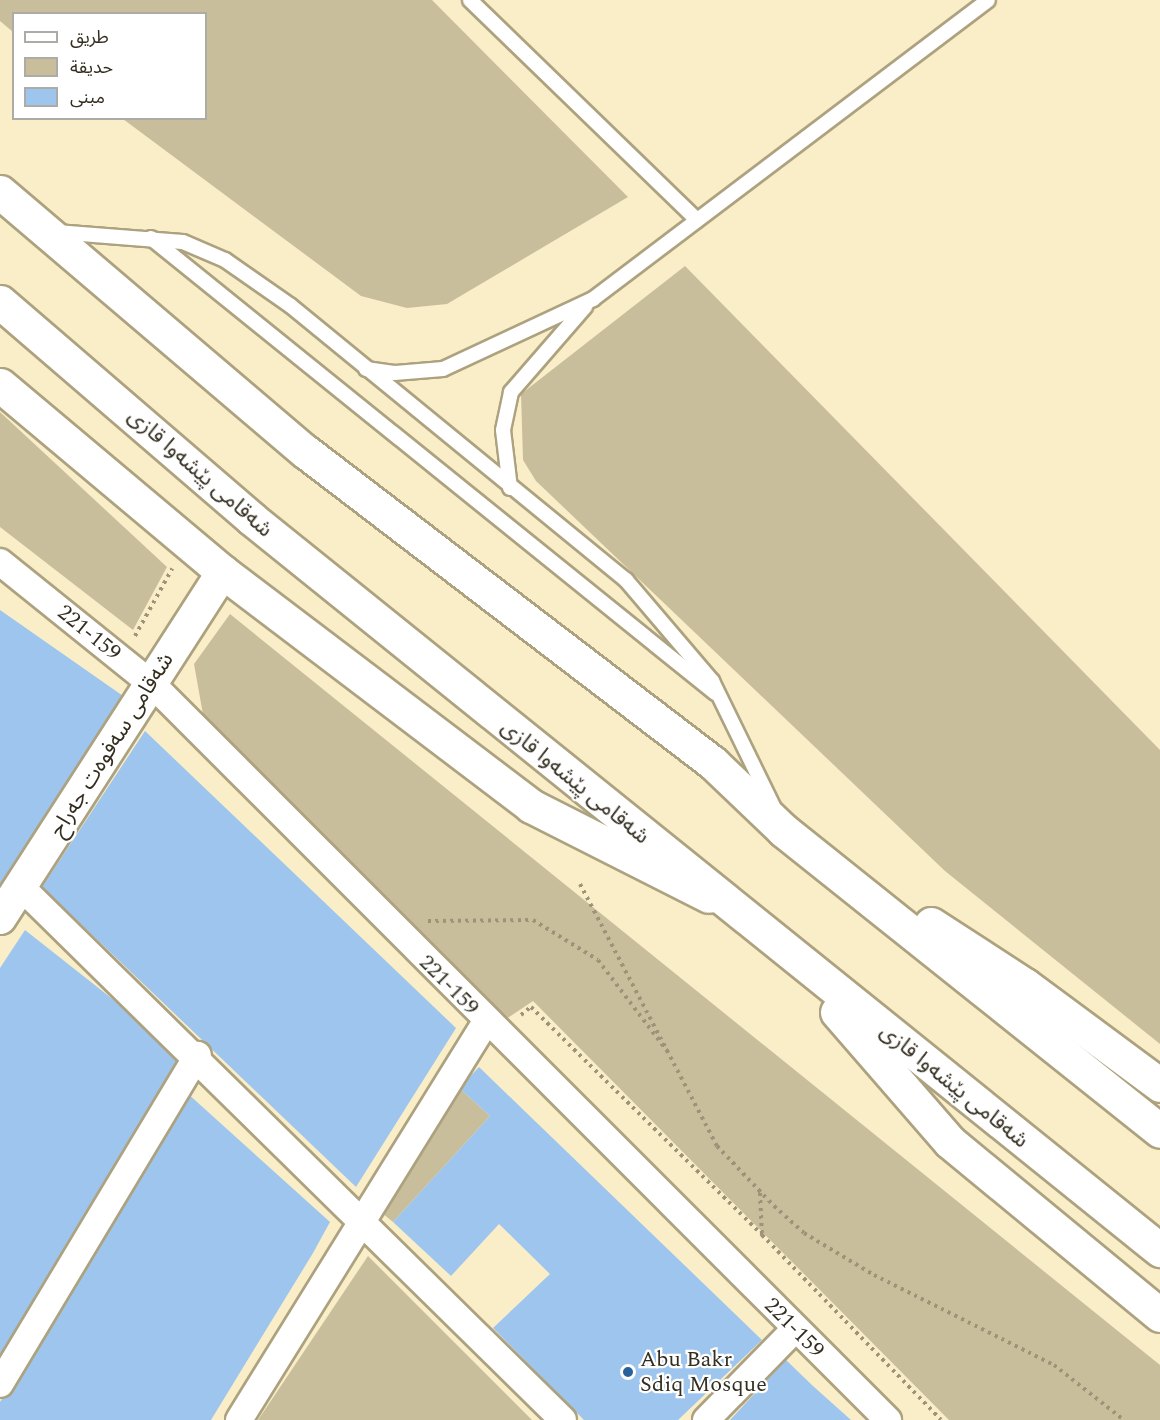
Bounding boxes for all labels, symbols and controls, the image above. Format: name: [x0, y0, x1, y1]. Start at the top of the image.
legend: [12, 12, 207, 120]
text: طريق: [70, 24, 109, 51]
text: حديقة: [70, 54, 113, 81]
text: مبنى: [70, 84, 105, 111]
street label: شەقامی پێشەوا قازی: [122, 403, 278, 543]
street label: 221-159: [52, 599, 126, 667]
street label: شەقامی سەفوەت جەراح: [45, 648, 179, 842]
street label: شەقامی پێشەوا قازی: [496, 714, 654, 850]
street label: 221-159: [413, 949, 485, 1021]
street label: شەقامی پێشەوا قازی: [875, 1018, 1033, 1154]
street label: 221-159: [758, 1292, 830, 1364]
place label: Abu Bakr Sdiq Mosque: [640, 1346, 767, 1398]
marker: Abu Bakr Sdiq Mosque: [621, 1365, 635, 1379]

